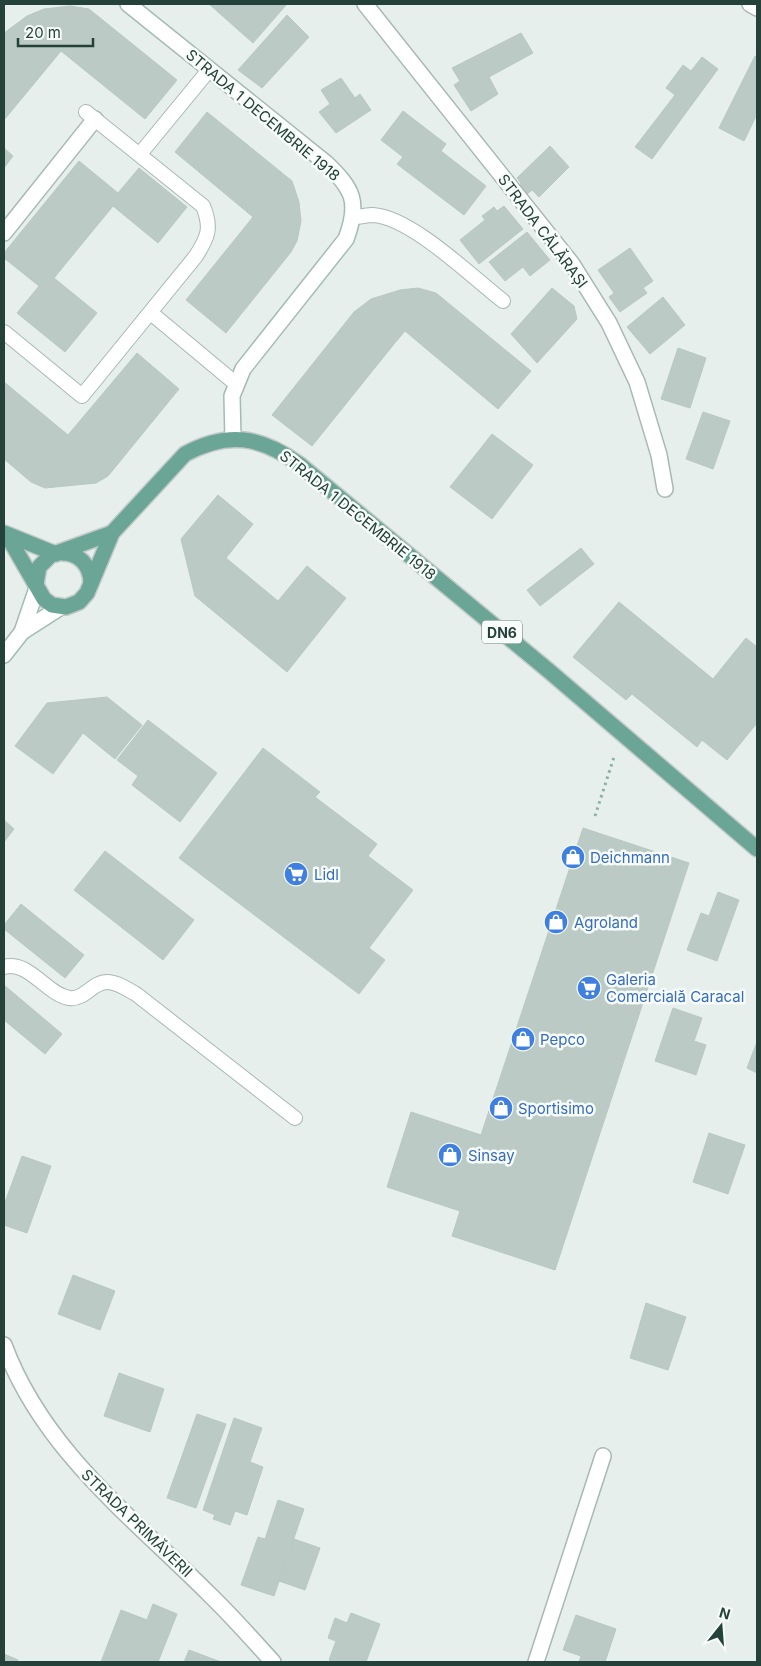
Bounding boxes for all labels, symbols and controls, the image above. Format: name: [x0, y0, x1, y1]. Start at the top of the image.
scale bar: [18, 15, 92, 47]
text: 20 m: [25, 23, 61, 42]
street label: STRADA 1 DECEMBRIE 1918: [182, 45, 344, 185]
street label: STRADA CĂLĂRAȘI: [494, 170, 592, 292]
street label: STRADA 1 DECEMBRIE 1918: [276, 446, 440, 584]
road number: DN6: [482, 620, 522, 644]
shop icon: Deichmann: [560, 844, 586, 870]
place label: Deichmann: [590, 848, 670, 867]
supermarket icon: Lidl: [283, 861, 309, 887]
place label: Lidl: [314, 865, 339, 884]
shop icon: Agroland: [543, 909, 569, 935]
place label: Agroland: [574, 913, 638, 932]
place label: Galeria Comercială Caracal: [606, 970, 744, 1006]
supermarket icon: Galeria Comercială Caracal: [576, 975, 602, 1001]
shop icon: Pepco: [510, 1026, 536, 1052]
place label: Pepco: [540, 1030, 585, 1049]
shop icon: Sportisimo: [488, 1095, 514, 1121]
place label: Sportisimo: [518, 1099, 594, 1118]
shop icon: Sinsay: [437, 1142, 463, 1168]
place label: Sinsay: [468, 1146, 515, 1165]
street label: STRADA PRIMĂVERII: [77, 1465, 197, 1581]
north arrow: [696, 1601, 746, 1651]
text: N: [717, 1603, 733, 1623]

